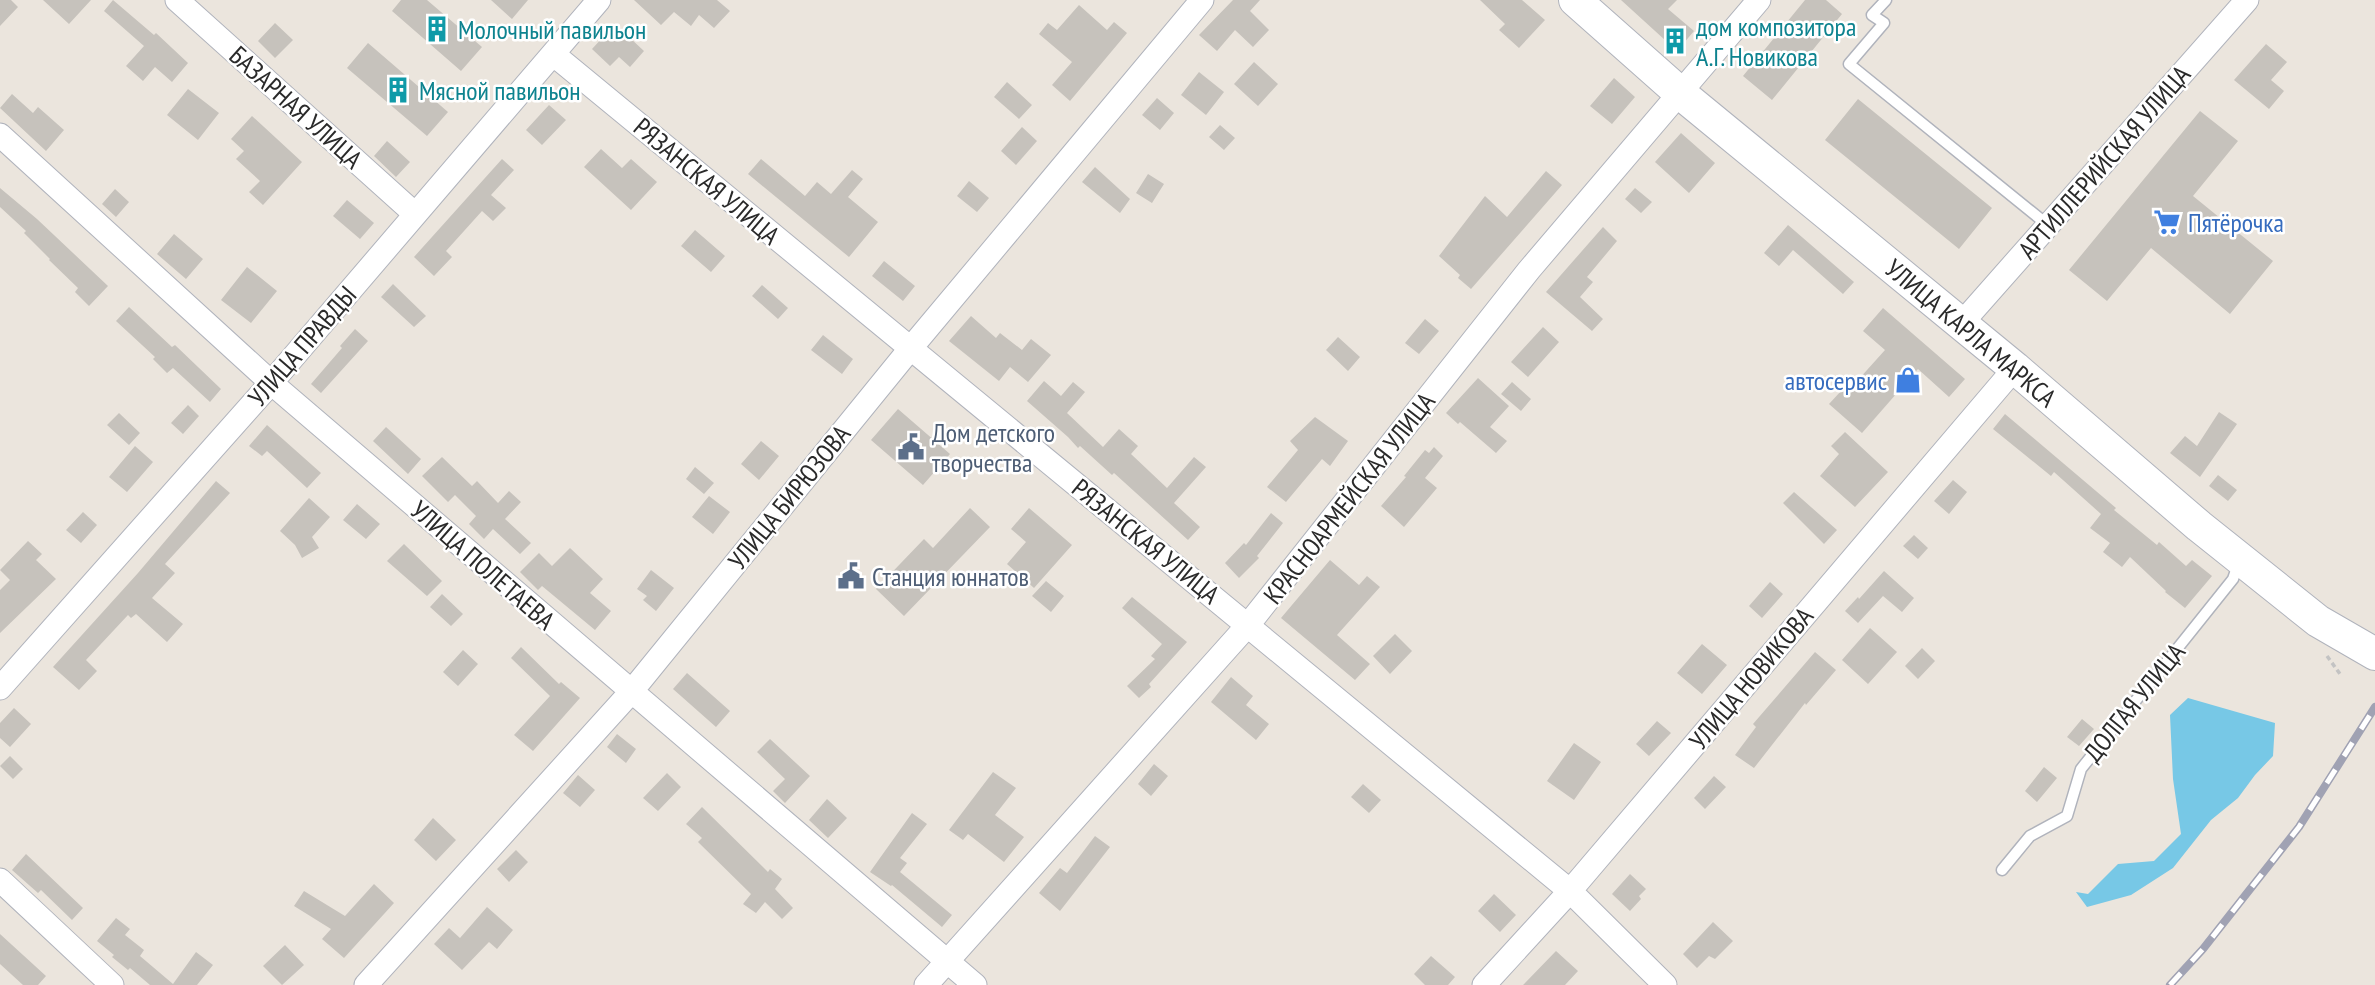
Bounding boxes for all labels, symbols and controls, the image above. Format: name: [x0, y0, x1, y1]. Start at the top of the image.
place label: дом композитора А.Г. Новикова: [1696, 10, 1856, 73]
place label: Молочный павильон: [458, 13, 646, 46]
building icon: Молочный павильон: [422, 14, 452, 44]
building icon: дом композитора А.Г. Новикова: [1660, 26, 1690, 56]
street label: БАЗАРНАЯ УЛИЦА: [223, 39, 370, 176]
street label: АРТИЛЛЕРИЙСКАЯ УЛИЦА: [2011, 58, 2198, 266]
place label: Мясной павильон: [419, 74, 581, 107]
building icon: Мясной павильон: [383, 75, 413, 105]
street label: РЯЗАНСКАЯ УЛИЦА: [627, 110, 787, 252]
place label: Пятёрочка: [2188, 206, 2284, 239]
supermarket icon: Пятёрочка: [2152, 207, 2182, 237]
street label: УЛИЦА КАРЛА МАРКСА: [1879, 252, 2064, 415]
street label: УЛИЦА ПРАВДЫ: [241, 279, 363, 413]
place label: автосервис: [1785, 364, 1887, 397]
shop icon: автосервис: [1893, 365, 1923, 395]
street label: КРАСНОАРМЕЙСКАЯ УЛИЦА: [1256, 385, 1442, 610]
place label: Дом детского творчества: [932, 416, 1055, 479]
street label: УЛИЦА БИРЮЗОВА: [721, 418, 858, 576]
public building icon: Дом детского творчества: [896, 432, 926, 462]
street label: РЯЗАНСКАЯ УЛИЦА: [1066, 471, 1227, 611]
street label: УЛИЦА ПОЛЕТАЕВА: [404, 493, 562, 637]
place label: Станция юннатов: [872, 560, 1029, 593]
public building icon: Станция юннатов: [836, 561, 866, 591]
street label: УЛИЦА НОВИКОВА: [1682, 600, 1821, 756]
street label: ДОЛГАЯ УЛИЦА: [2076, 635, 2192, 768]

